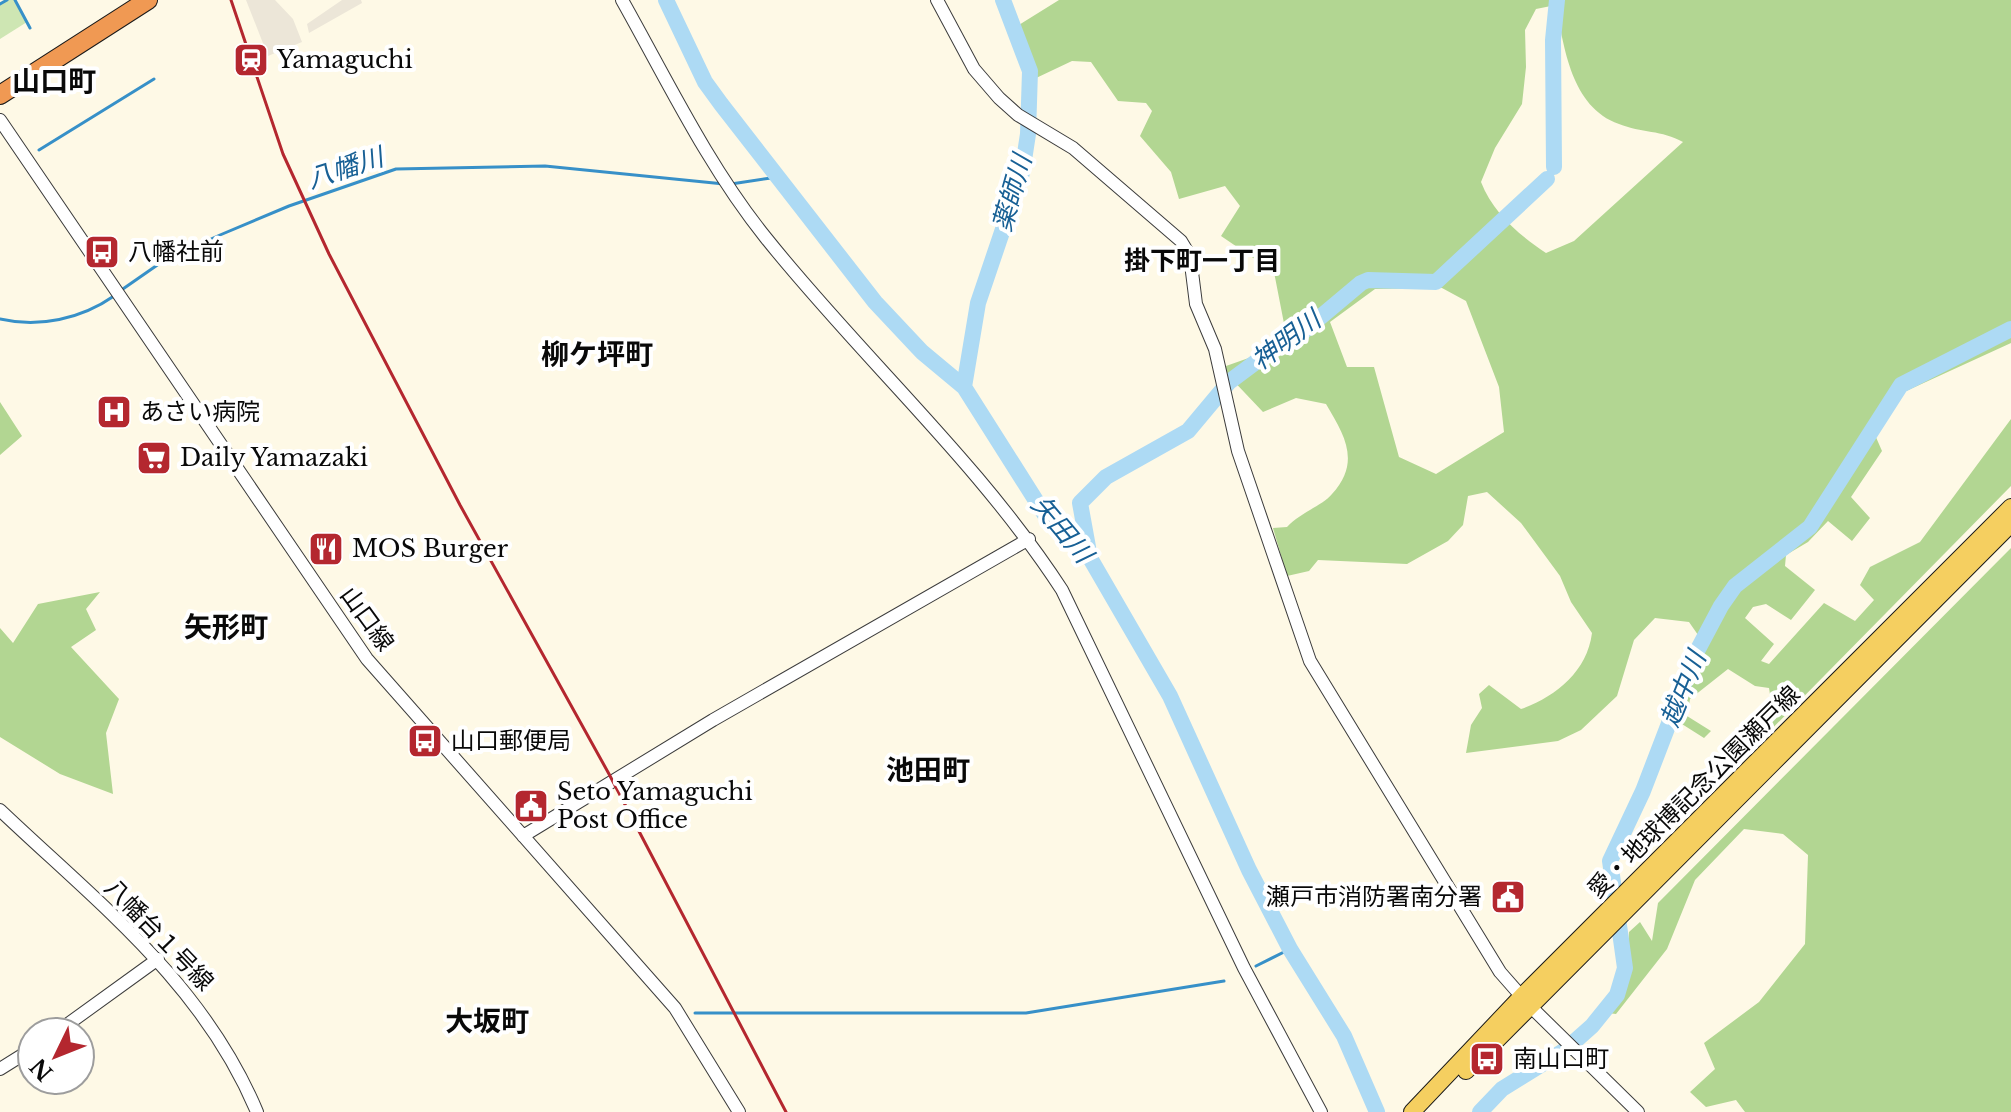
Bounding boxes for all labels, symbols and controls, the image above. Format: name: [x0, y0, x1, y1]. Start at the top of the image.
station icon: Yamaguchi: [232, 41, 270, 79]
place label: Yamaguchi: [276, 45, 413, 74]
district label: 山口町: [12, 64, 96, 99]
water label: 八幡川: [303, 140, 390, 195]
water label: 薬師川: [986, 148, 1039, 235]
bus stop icon: 八幡社前: [83, 233, 121, 271]
place label: 八幡社前: [128, 237, 224, 266]
district label: 掛下町一丁目: [1124, 245, 1280, 277]
water label: 神明川: [1245, 302, 1329, 376]
district label: 柳ケ坪町: [541, 337, 653, 372]
hospital icon: あさい病院: [95, 393, 133, 431]
place label: あさい病院: [140, 397, 260, 426]
supermarket icon: Daily Yamazaki: [135, 439, 173, 477]
place label: Daily Yamazaki: [180, 443, 368, 472]
water label: 矢田川: [1025, 489, 1101, 571]
restaurant icon: MOS Burger: [307, 530, 345, 568]
place label: MOS Burger: [352, 534, 509, 563]
street label: 山口線: [335, 581, 400, 656]
district label: 矢形町: [184, 610, 268, 645]
water label: 越中川: [1654, 644, 1714, 731]
street label: 愛・地球博記念公園瀬戸線: [1582, 680, 1806, 904]
bus stop icon: 山口郵便局: [406, 722, 444, 760]
place label: 山口郵便局: [451, 726, 571, 755]
district label: 池田町: [886, 753, 970, 788]
place label: Seto Yamaguchi Post Office: [557, 777, 753, 834]
public building icon: Seto Yamaguchi Post Office: [512, 787, 550, 825]
street label: 八幡台１号線: [99, 873, 220, 997]
public building icon: 瀬戸市消防署南分署: [1489, 878, 1527, 916]
place label: 瀬戸市消防署南分署: [1266, 882, 1482, 911]
district label: 大坂町: [445, 1004, 529, 1039]
north arrow: [16, 1016, 96, 1096]
bus stop icon: 南山口町: [1468, 1040, 1506, 1078]
place label: 南山口町: [1513, 1044, 1609, 1073]
text: N: [25, 1052, 59, 1086]

